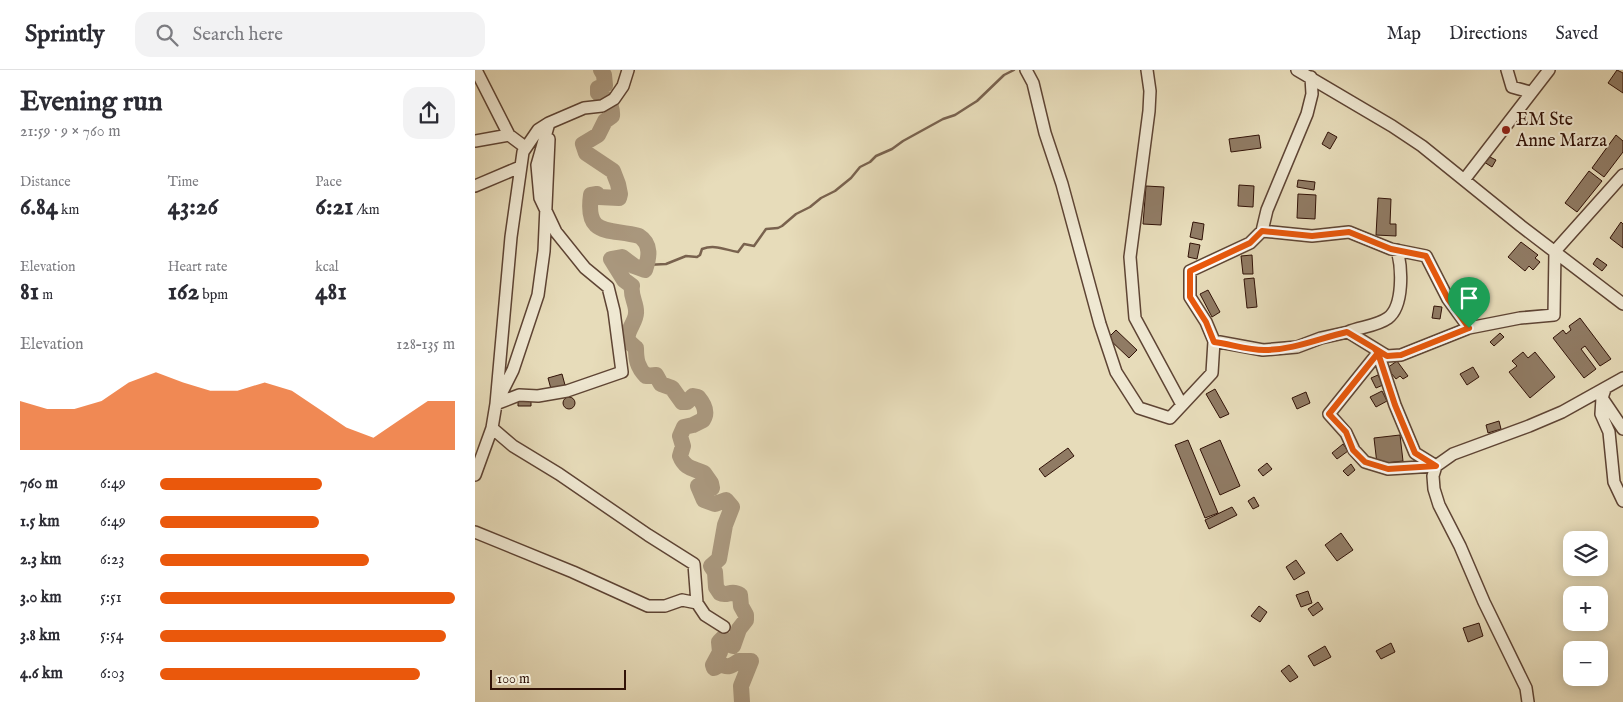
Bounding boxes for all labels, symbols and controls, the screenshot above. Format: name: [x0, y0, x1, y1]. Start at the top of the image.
search box: [135, 12, 485, 57]
text: Sprintly: [25, 19, 105, 50]
icon: search: [153, 21, 181, 49]
text: Search here: [193, 23, 283, 47]
text: Map: [1387, 23, 1421, 46]
text: Directions: [1449, 23, 1527, 46]
text: Saved: [1555, 23, 1598, 46]
text: Evening run: [20, 85, 163, 120]
button: share: [403, 87, 455, 139]
place label: EM Ste Anne Marza: [1515, 109, 1607, 153]
text: 21:59 · 9 × 760 m: [20, 122, 121, 142]
marker: EM Ste Anne Marza: [1500, 124, 1512, 136]
text: Distance: [20, 173, 71, 191]
text: Time: [168, 173, 199, 191]
text: Pace: [315, 173, 342, 191]
text: 6.84: [20, 191, 58, 223]
text: 43:26: [168, 191, 218, 223]
text: 6:21: [315, 191, 354, 223]
text: km: [58, 201, 79, 219]
text: /km: [354, 201, 380, 219]
text: Elevation: [20, 258, 76, 276]
text: Heart rate: [168, 258, 227, 276]
text: kcal: [315, 258, 339, 276]
text: 81: [20, 276, 39, 308]
text: 162: [168, 276, 199, 308]
text: 481: [315, 276, 347, 308]
pin: [1448, 277, 1490, 328]
icon: arrive: [1455, 284, 1483, 312]
text: m: [39, 286, 53, 304]
text: bpm: [199, 286, 228, 304]
text: Elevation: [20, 335, 83, 355]
text: 128–135 m: [396, 335, 455, 355]
text: 760 m: [20, 474, 58, 494]
text: 6:49: [100, 474, 126, 494]
text: 1.5 km: [20, 512, 60, 532]
text: 6:49: [100, 512, 126, 532]
map controls: [1563, 531, 1608, 686]
button: layers: [1563, 531, 1608, 576]
text: 2.3 km: [20, 550, 61, 570]
text: 6:23: [100, 550, 124, 570]
button: +: [1563, 586, 1608, 631]
text: 3.0 km: [20, 588, 62, 608]
text: 5:51: [100, 588, 122, 608]
text: 3.8 km: [20, 626, 60, 646]
text: 5:54: [100, 626, 124, 646]
button: −: [1563, 641, 1608, 686]
text: 4.6 km: [20, 664, 63, 684]
text: 6:03: [100, 664, 125, 684]
scale bar: [490, 667, 626, 690]
text: 100 m: [497, 670, 530, 688]

